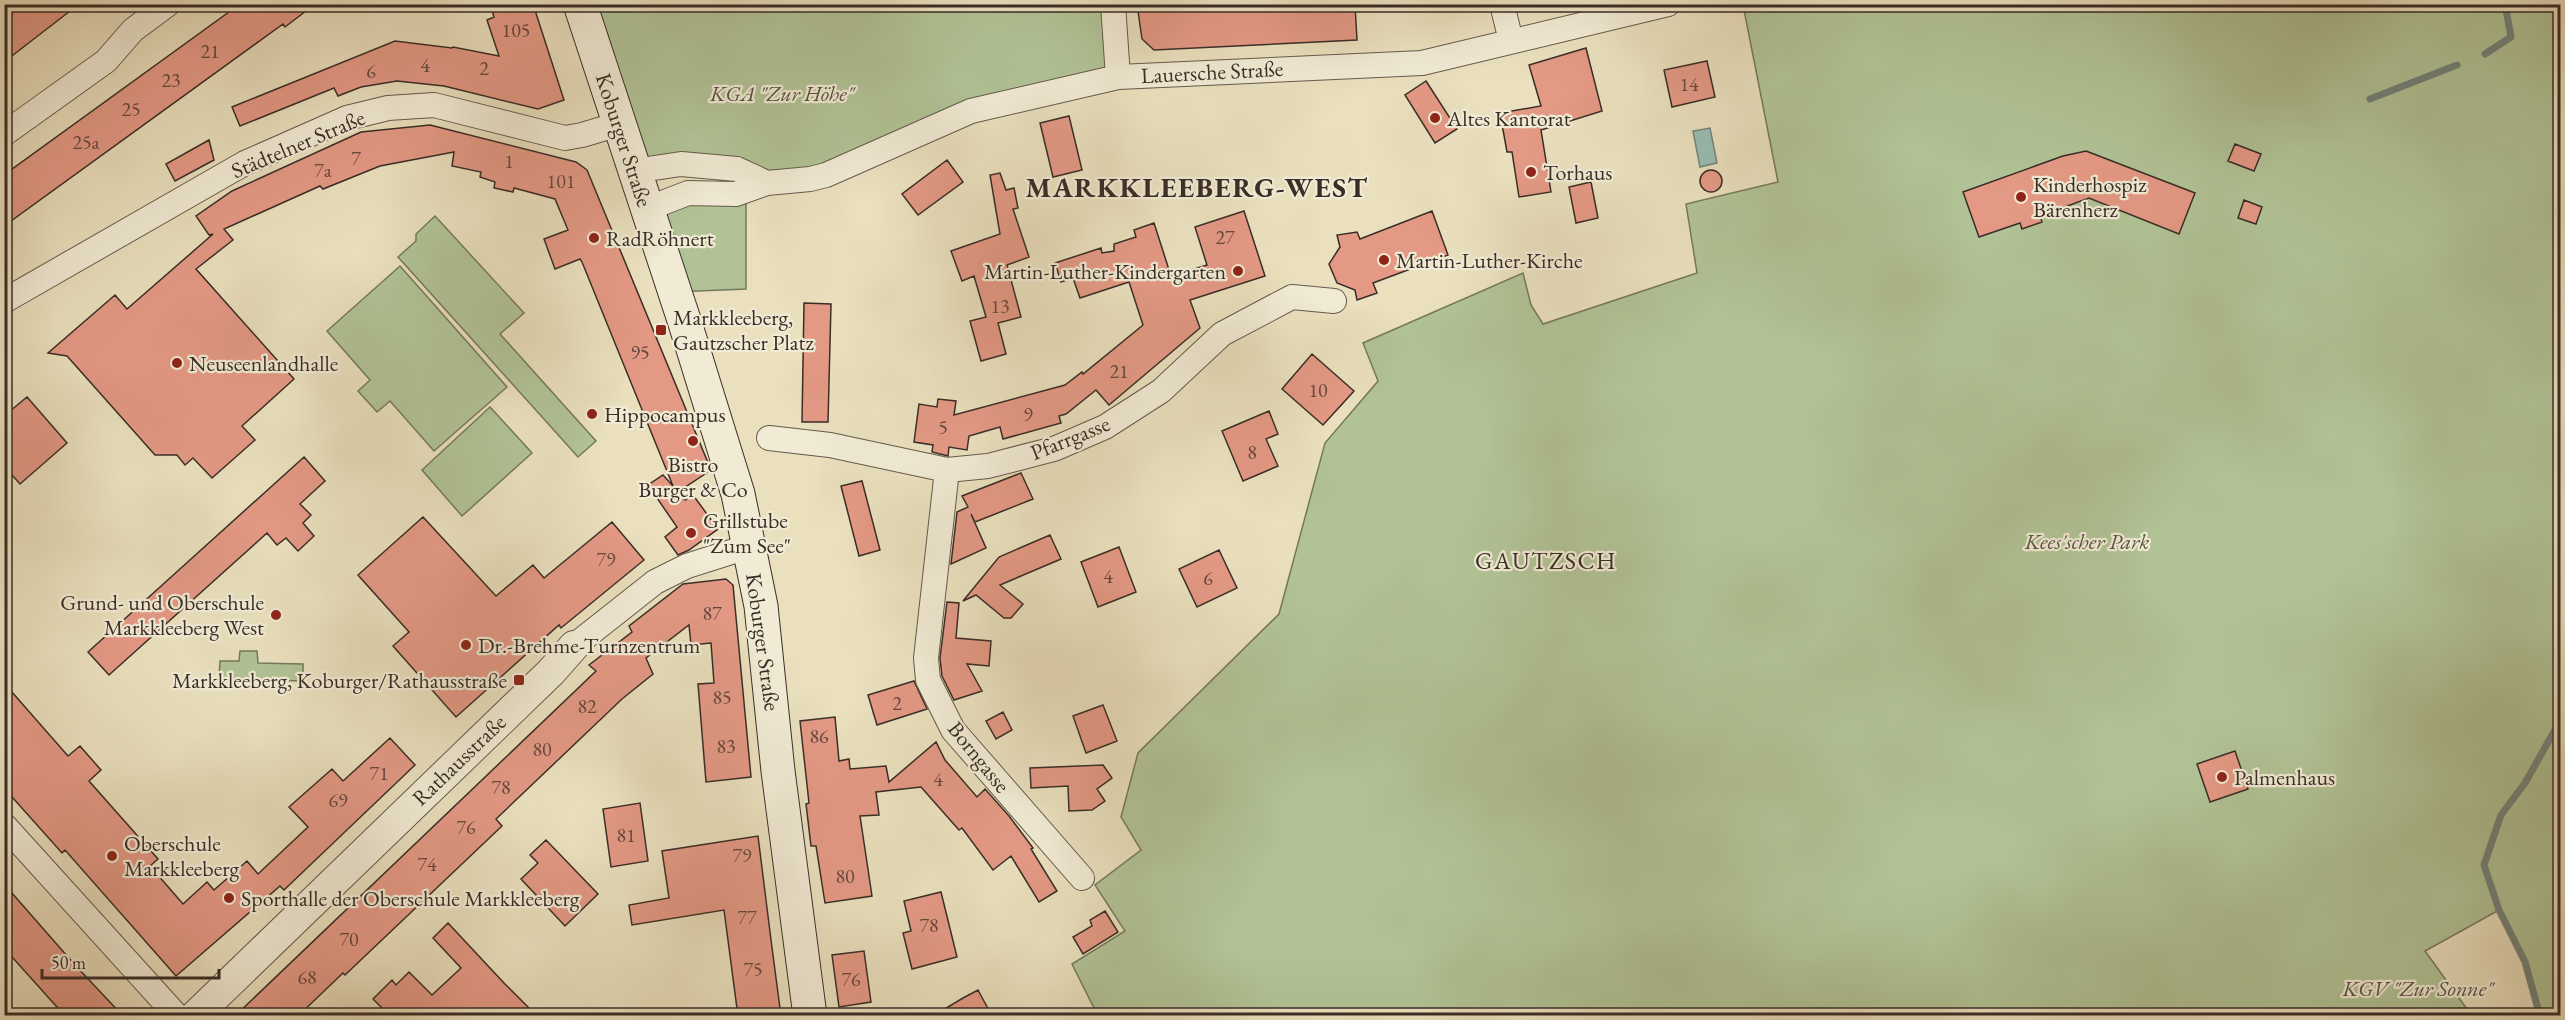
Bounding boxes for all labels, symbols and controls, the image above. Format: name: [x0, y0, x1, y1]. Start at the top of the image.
house number: 105: [502, 17, 530, 43]
house number: 21: [200, 38, 220, 64]
house number: 4: [420, 52, 430, 78]
street label: Lauersche Straße: [1140, 54, 1284, 90]
house number: 2: [479, 55, 489, 81]
house number: 6: [366, 58, 376, 84]
house number: 23: [161, 67, 181, 93]
street label: Koburger Straße: [589, 69, 659, 211]
house number: 14: [1679, 71, 1699, 97]
park label: KGA "Zur Höhe": [709, 79, 857, 108]
house number: 25: [121, 96, 141, 122]
street label: Städtelner Straße: [227, 103, 370, 185]
place label: Altes Kantorat: [1446, 104, 1571, 133]
marker: Altes Kantorat: [1428, 111, 1442, 125]
house number: 25a: [72, 129, 100, 155]
house number: 7: [351, 145, 361, 171]
house number: 1: [504, 148, 514, 174]
house number: 7a: [314, 157, 332, 183]
place label: Torhaus: [1543, 158, 1612, 187]
marker: Torhaus: [1524, 165, 1538, 179]
house number: 101: [547, 168, 575, 194]
district label: MARKKLEEBERG-WEST: [1025, 169, 1369, 205]
place label: Kinderhospiz Bärenherz: [2033, 170, 2147, 224]
marker: Kinderhospiz Bärenherz: [2014, 190, 2028, 204]
place label: RadRöhnert: [606, 224, 714, 253]
house number: 27: [1215, 224, 1235, 250]
marker: RadRöhnert: [587, 231, 601, 245]
place label: Martin-Luther-Kirche: [1396, 246, 1583, 275]
marker: Martin-Luther-Kirche: [1377, 253, 1391, 267]
place label: Martin-Luther-Kindergarten: [984, 257, 1226, 286]
marker: Martin-Luther-Kindergarten: [1231, 264, 1245, 278]
house number: 13: [990, 293, 1010, 319]
place label: Markkleeberg, Gautzscher Platz: [673, 303, 814, 357]
marker: Markkleeberg, Gautzscher Platz: [654, 323, 668, 337]
house number: 95: [630, 339, 650, 365]
place label: Neuseenlandhalle: [189, 349, 339, 378]
marker: Neuseenlandhalle: [170, 356, 184, 370]
house number: 21: [1109, 358, 1129, 384]
house number: 10: [1308, 377, 1328, 403]
place label: Hippocampus: [604, 400, 726, 429]
house number: 9: [1023, 401, 1033, 427]
marker: Hippocampus: [585, 407, 599, 421]
street label: Pfarrgasse: [1026, 409, 1114, 467]
house number: 5: [938, 414, 948, 440]
marker: Bistro Burger & Co: [686, 434, 700, 448]
house number: 8: [1247, 439, 1257, 465]
place label: Bistro Burger & Co: [638, 450, 748, 504]
place label: Grillstube "Zum See": [703, 506, 791, 560]
marker: Grillstube "Zum See": [684, 526, 698, 540]
park label: Kees'scher Park: [2024, 527, 2149, 556]
district label: GAUTZSCH: [1475, 545, 1617, 576]
house number: 79: [596, 546, 616, 572]
house number: 4: [1103, 563, 1113, 589]
house number: 6: [1203, 565, 1213, 591]
street label: Koburger Straße: [739, 571, 787, 713]
place label: Grund- und Oberschule Markkleeberg West: [60, 588, 264, 642]
house number: 87: [702, 600, 722, 626]
marker: Grund- und Oberschule Markkleeberg West: [269, 608, 283, 622]
place label: Dr.-Brehme-Turnzentrum: [478, 631, 700, 660]
marker: Dr.-Brehme-Turnzentrum: [459, 638, 473, 652]
place label: Markkleeberg, Koburger/Rathausstraße: [172, 666, 507, 695]
marker: Markkleeberg, Koburger/Rathausstraße: [512, 673, 526, 687]
house number: 85: [712, 684, 732, 710]
house number: 2: [892, 690, 902, 716]
house number: 82: [577, 693, 597, 719]
street label: Rathausstraße: [406, 708, 513, 812]
street label: Borngasse: [941, 715, 1017, 799]
house number: 86: [809, 723, 829, 749]
house number: 83: [716, 733, 736, 759]
house number: 80: [532, 736, 552, 762]
house number: 71: [369, 760, 389, 786]
place label: Palmenhaus: [2234, 763, 2335, 792]
house number: 4: [933, 766, 943, 792]
marker: Palmenhaus: [2215, 770, 2229, 784]
house number: 78: [491, 774, 511, 800]
house number: 69: [328, 787, 348, 813]
house number: 76: [456, 814, 476, 840]
house number: 81: [616, 822, 636, 848]
place label: Oberschule Markkleeberg: [124, 829, 240, 883]
house number: 79: [732, 842, 752, 868]
marker: Oberschule Markkleeberg: [105, 849, 119, 863]
house number: 74: [417, 851, 437, 877]
house number: 80: [835, 863, 855, 889]
place label: Sporthalle der Oberschule Markkleeberg: [241, 884, 580, 913]
marker: Sporthalle der Oberschule Markkleeberg: [222, 891, 236, 905]
house number: 77: [737, 904, 757, 930]
house number: 78: [919, 912, 939, 938]
house number: 70: [339, 926, 359, 952]
scale bar: [42, 942, 219, 980]
text: 50 m: [51, 951, 86, 974]
house number: 75: [743, 956, 763, 982]
house number: 68: [297, 964, 317, 990]
house number: 76: [841, 966, 861, 992]
park label: KGV "Zur Sonne": [2342, 974, 2496, 1003]

